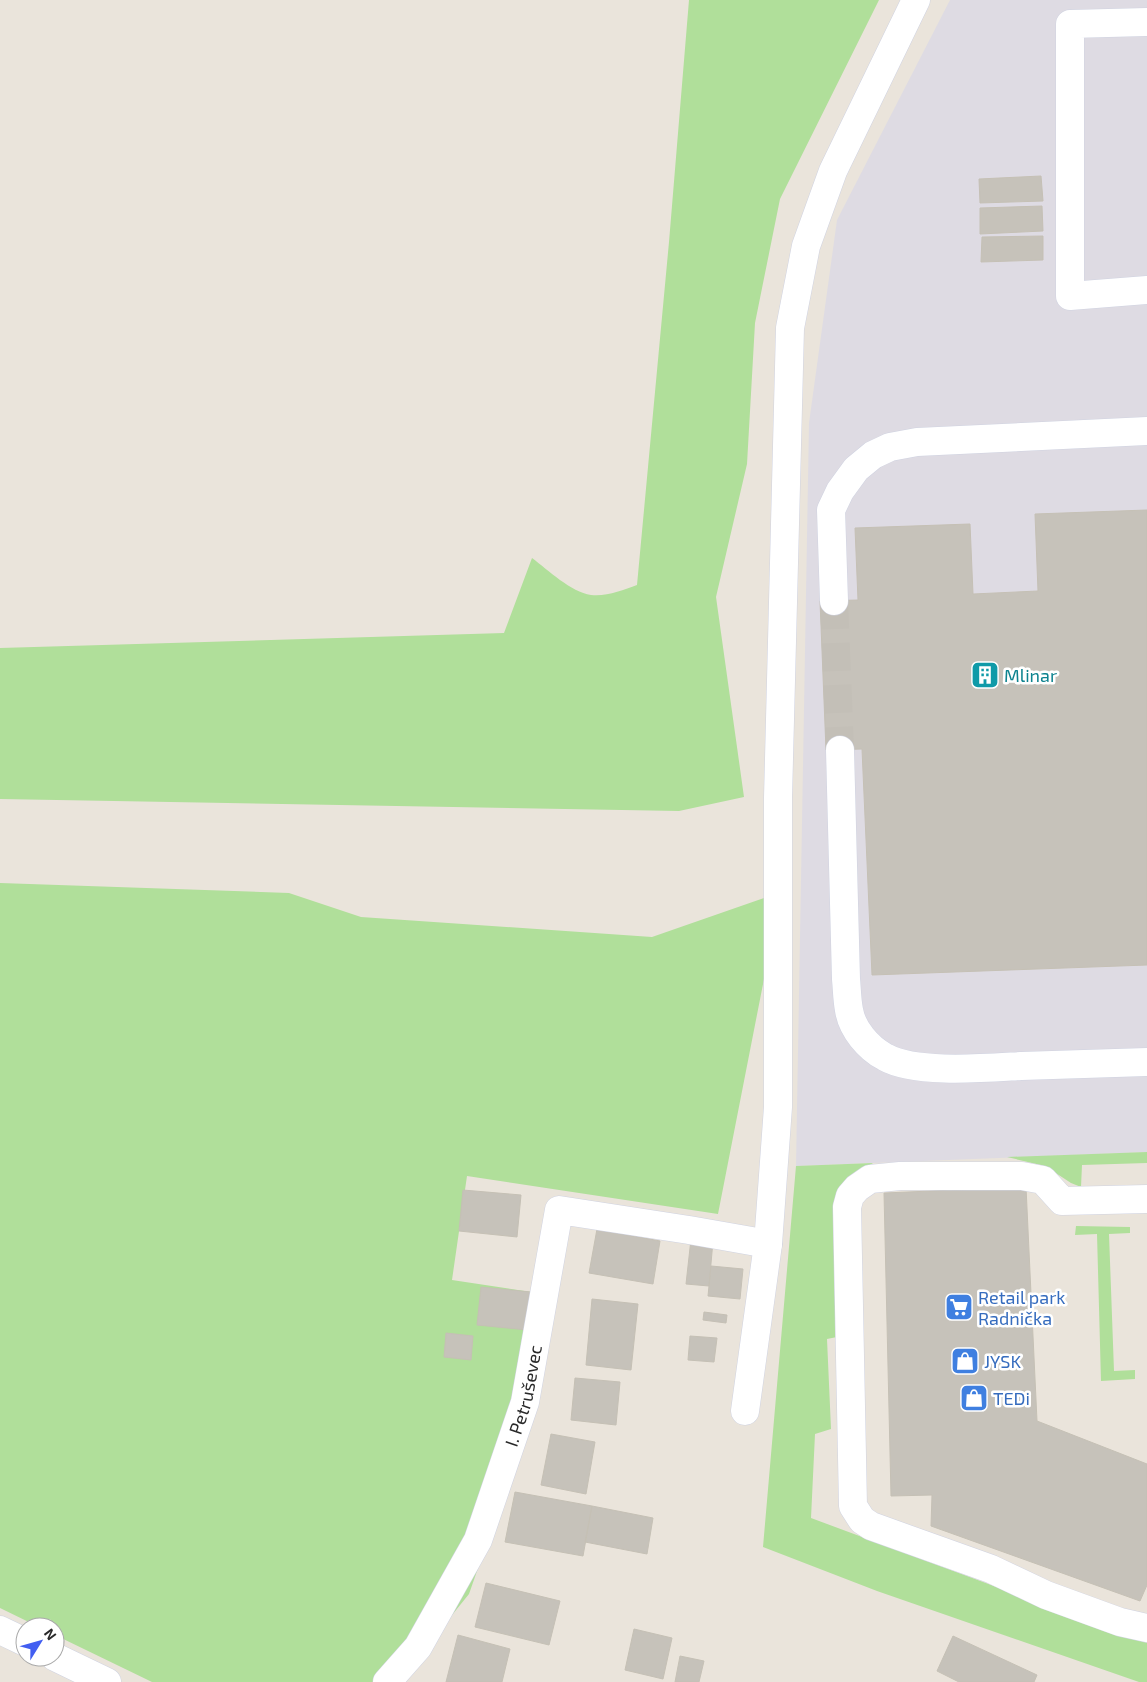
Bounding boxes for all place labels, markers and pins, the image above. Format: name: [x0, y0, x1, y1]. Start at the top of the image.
building icon: Mlinar: [970, 660, 1000, 690]
place label: Mlinar: [1004, 664, 1057, 686]
place label: Retail park Radnička: [978, 1286, 1066, 1329]
supermarket icon: Retail park Radnička: [944, 1292, 974, 1322]
shop icon: JYSK: [950, 1346, 980, 1376]
place label: JYSK: [984, 1350, 1021, 1372]
shop icon: TEDi: [959, 1383, 989, 1413]
place label: TEDi: [993, 1387, 1030, 1409]

